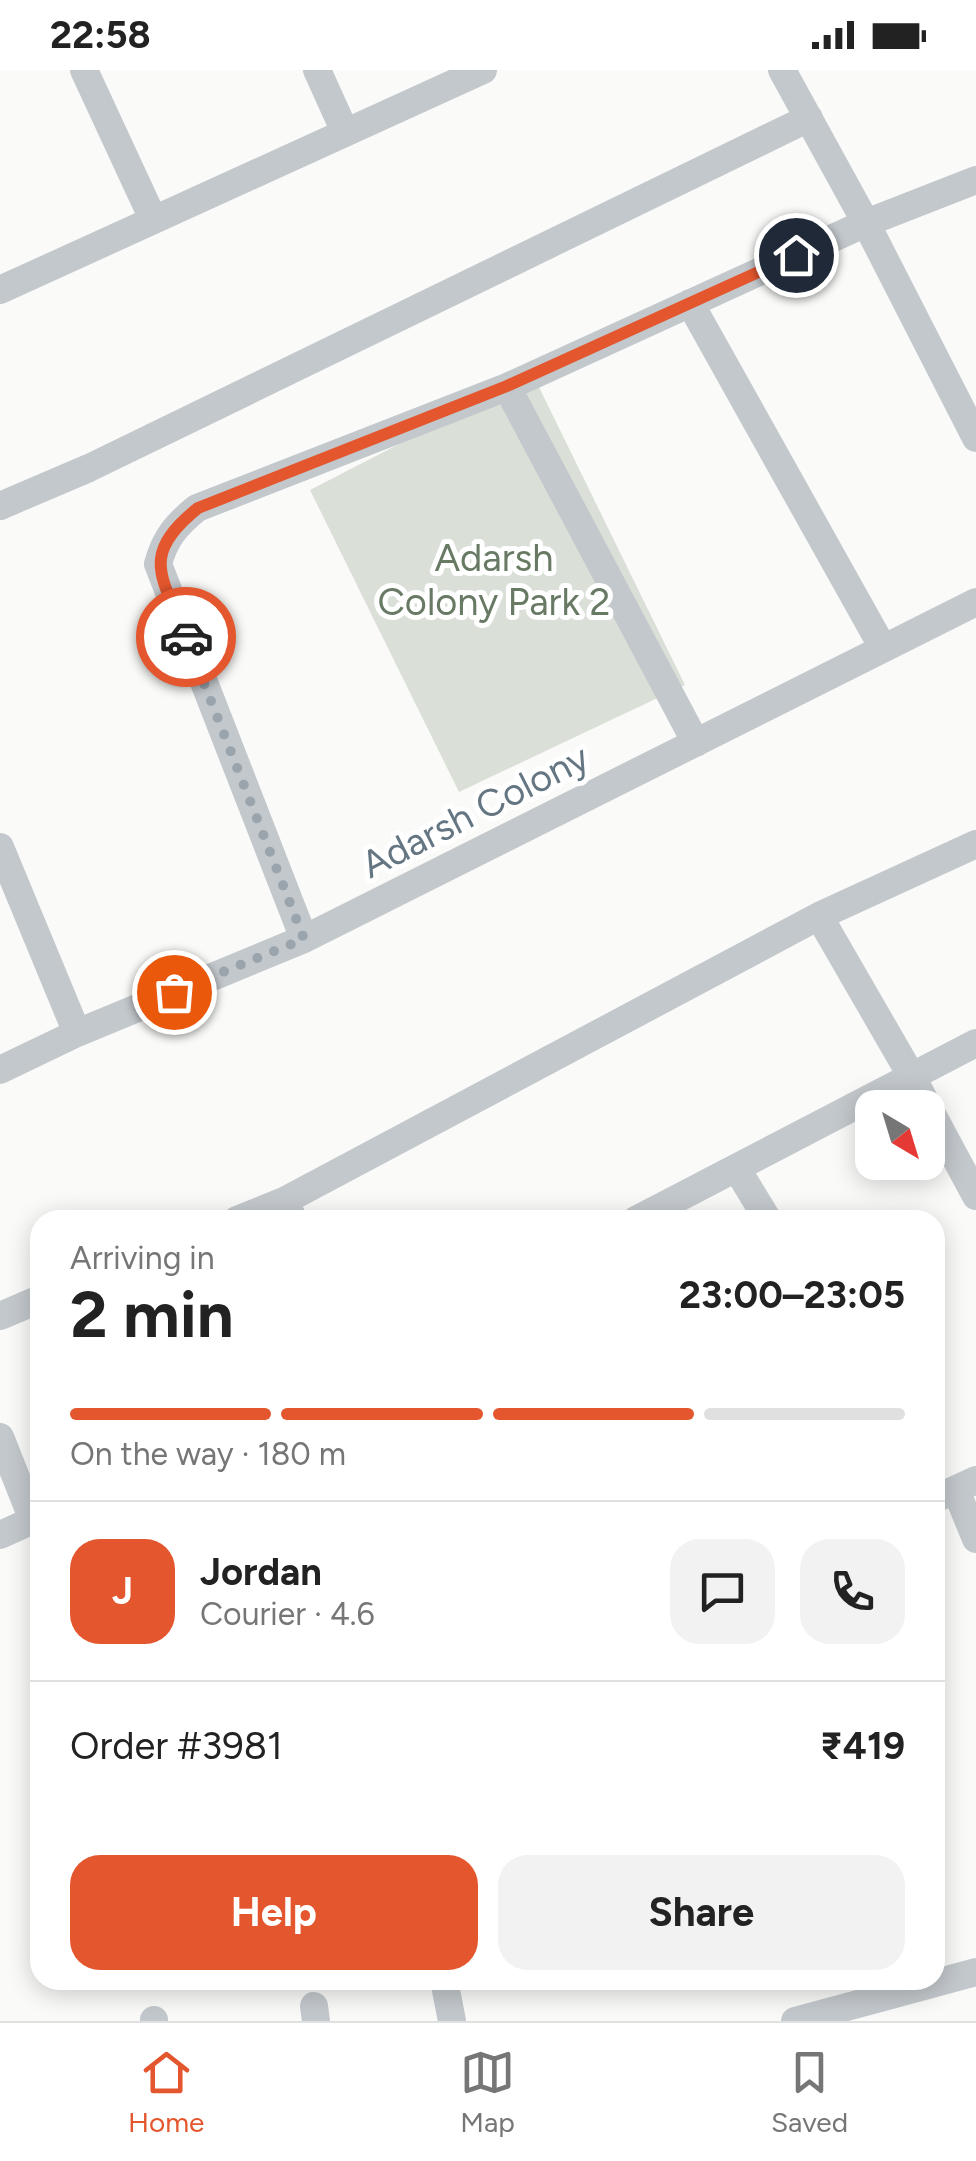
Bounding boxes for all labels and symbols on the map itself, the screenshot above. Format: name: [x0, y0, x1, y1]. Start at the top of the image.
pin: [754, 213, 839, 298]
park label: Adarsh Colony Park 2: [377, 535, 611, 625]
courier: [136, 587, 236, 687]
street label: Adarsh Colony: [354, 734, 596, 888]
pin: [132, 950, 217, 1035]
north arrow: [855, 1090, 945, 1180]

